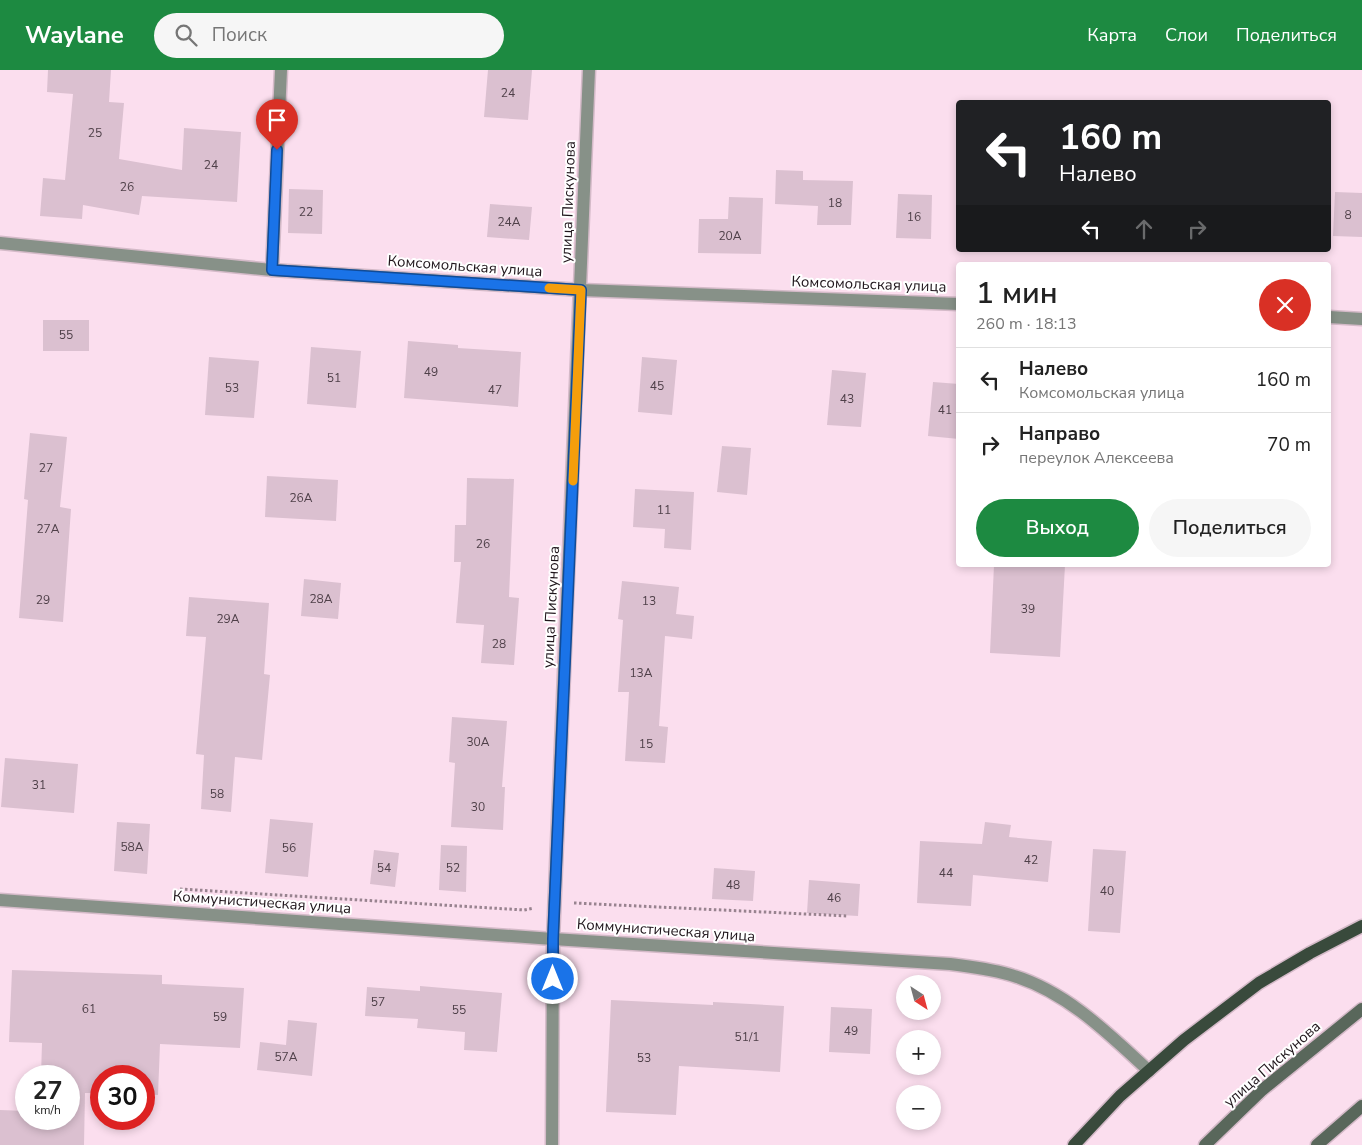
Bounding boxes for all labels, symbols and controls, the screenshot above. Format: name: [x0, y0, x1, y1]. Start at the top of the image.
search box: [154, 13, 504, 58]
text: Waylane: [25, 19, 124, 51]
icon: search: [172, 21, 200, 49]
text: Поиск: [212, 22, 267, 48]
text: Карта: [1087, 23, 1137, 47]
text: Слои: [1165, 23, 1208, 47]
text: Поделиться: [1236, 23, 1337, 47]
house number: 24: [501, 85, 515, 101]
pin: [256, 99, 298, 150]
icon: arrive: [263, 106, 291, 134]
text: 160 m: [1059, 114, 1162, 161]
icon: left: [976, 120, 1041, 185]
house number: 25: [88, 125, 102, 141]
street label: улица Пискунова: [556, 141, 580, 263]
house number: 24: [204, 157, 218, 173]
text: Налево: [1059, 159, 1137, 189]
house number: 26: [120, 179, 134, 195]
house number: 18: [828, 195, 842, 211]
house number: 22: [299, 204, 313, 220]
house number: 8: [1344, 207, 1352, 223]
house number: 16: [907, 209, 921, 225]
house number: 24А: [497, 214, 521, 230]
icon: left: [1077, 215, 1105, 243]
icon: ahead: [1130, 215, 1158, 243]
icon: right: [1183, 215, 1211, 243]
house number: 20А: [718, 228, 742, 244]
street label: Комсомольская улица: [387, 251, 543, 281]
street label: Комсомольская улица: [791, 271, 947, 297]
text: 1 мин: [976, 273, 1058, 314]
button: close: [1259, 279, 1311, 331]
text: 260 m · 18:13: [976, 313, 1077, 335]
house number: 55: [59, 327, 73, 343]
text: Налево: [1019, 356, 1088, 382]
house number: 49: [424, 364, 438, 380]
icon: left: [976, 366, 1004, 394]
text: 160 m: [1256, 367, 1311, 393]
house number: 51: [327, 370, 341, 386]
house number: 45: [650, 378, 664, 394]
house number: 53: [225, 380, 239, 396]
house number: 47: [488, 382, 502, 398]
text: Комсомольская улица: [1019, 382, 1185, 404]
house number: 43: [840, 391, 854, 407]
house number: 41: [938, 402, 952, 418]
text: Направо: [1019, 421, 1100, 447]
icon: right: [976, 431, 1004, 459]
text: 70 m: [1267, 432, 1311, 458]
text: переулок Алексеева: [1019, 447, 1174, 469]
house number: 27: [39, 460, 53, 476]
house number: 26А: [289, 490, 313, 506]
button: Выход: [976, 499, 1139, 557]
button: Поделиться: [1149, 499, 1311, 557]
house number: 11: [657, 502, 671, 518]
house number: 27А: [36, 521, 60, 537]
house number: 26: [476, 536, 490, 552]
street label: улица Пискунова: [538, 545, 564, 669]
house number: 28А: [309, 591, 333, 607]
house number: 29: [36, 592, 50, 608]
house number: 13: [642, 593, 656, 609]
house number: 39: [1021, 601, 1035, 617]
house number: 29А: [216, 611, 240, 627]
house number: 28: [492, 636, 506, 652]
house number: 13А: [629, 665, 653, 681]
house number: 30А: [466, 734, 490, 750]
house number: 15: [639, 736, 653, 752]
house number: 31: [32, 777, 46, 793]
house number: 58: [210, 786, 224, 802]
house number: 30: [471, 799, 485, 815]
house number: 58А: [120, 839, 144, 855]
house number: 56: [282, 840, 296, 856]
house number: 42: [1024, 852, 1038, 868]
house number: 54: [377, 860, 391, 876]
house number: 52: [446, 860, 460, 876]
house number: 44: [939, 865, 953, 881]
house number: 48: [726, 877, 740, 893]
house number: 40: [1100, 883, 1114, 899]
street label: Коммунистическая улица: [172, 886, 352, 918]
house number: 46: [827, 890, 841, 906]
street label: Коммунистическая улица: [576, 914, 756, 946]
position arrow: [526, 952, 578, 1004]
north arrow: [896, 975, 941, 1020]
map controls: [896, 975, 941, 1130]
house number: 57: [371, 994, 385, 1010]
house number: 61: [82, 1001, 96, 1017]
house number: 55: [452, 1002, 466, 1018]
house number: 59: [213, 1009, 227, 1025]
street label: улица Пискунова: [1219, 1016, 1325, 1112]
house number: 49: [844, 1023, 858, 1039]
house number: 51/1: [735, 1029, 760, 1045]
button: +: [896, 1030, 941, 1075]
house number: 57А: [274, 1049, 298, 1065]
house number: 53: [637, 1050, 651, 1066]
speed limit sign: 30: [90, 1065, 155, 1130]
text: 27: [32, 1074, 63, 1108]
button: −: [896, 1085, 941, 1130]
text: km/h: [34, 1102, 61, 1118]

